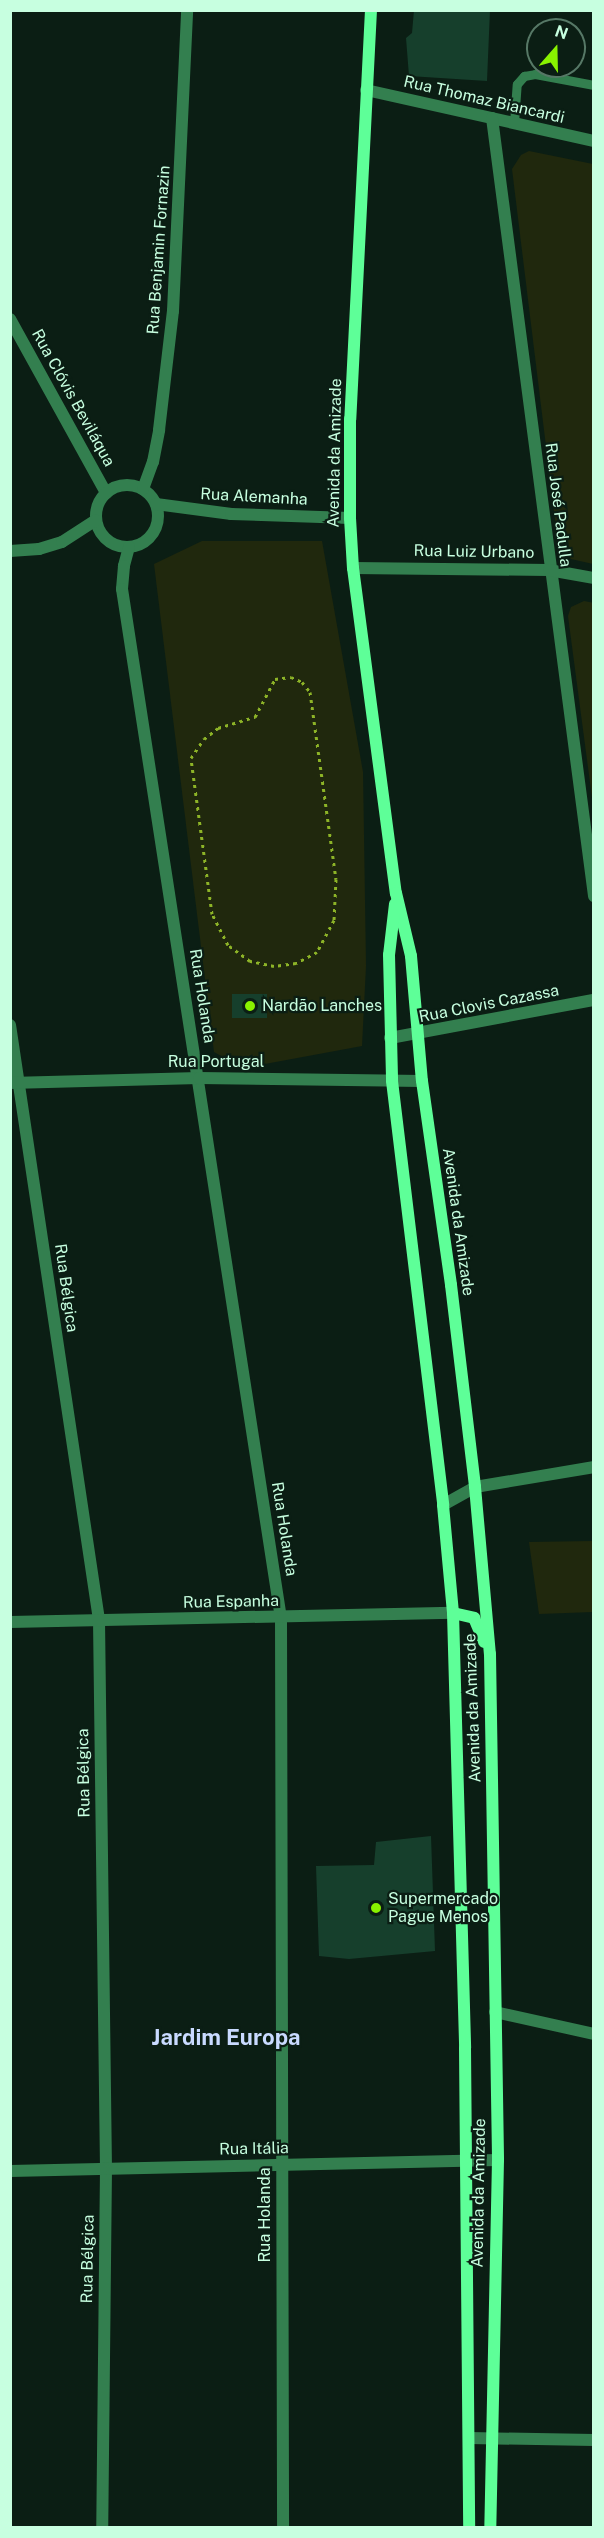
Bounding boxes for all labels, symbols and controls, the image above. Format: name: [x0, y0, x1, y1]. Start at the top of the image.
north arrow: [526, 18, 586, 78]
text: N: [553, 21, 571, 44]
street label: Rua Thomaz Biancardi: [402, 72, 566, 128]
street label: Rua Benjamin Fornazin: [144, 165, 174, 335]
street label: Rua Clóvis Beviláqua: [27, 326, 119, 470]
street label: Avenida da Amizade: [324, 378, 346, 528]
street label: Rua José Padulla: [541, 442, 575, 568]
street label: Rua Alemanha: [200, 485, 308, 509]
street label: Rua Luiz Urbano: [413, 541, 535, 563]
street label: Rua Holanda: [185, 948, 219, 1044]
street label: Rua Clovis Cazassa: [417, 981, 561, 1027]
place label: Nardão Lanches: [262, 996, 382, 1016]
marker: Nardão Lanches: [243, 999, 257, 1013]
street label: Rua Portugal: [168, 1052, 264, 1072]
street label: Avenida da Amizade: [438, 1147, 478, 1297]
street label: Rua Bélgica: [50, 1243, 82, 1333]
street label: Rua Holanda: [267, 1481, 301, 1577]
street label: Rua Espanha: [183, 1592, 279, 1612]
street label: Avenida da Amizade: [461, 1633, 485, 1783]
street label: Rua Bélgica: [74, 1728, 94, 1818]
place label: Supermercado Pague Menos: [388, 1889, 498, 1927]
marker: Supermercado Pague Menos: [369, 1901, 383, 1915]
district label: Jardim Europa: [152, 2025, 300, 2051]
street label: Avenida da Amizade: [468, 2118, 490, 2268]
street label: Rua Itália: [219, 2139, 289, 2159]
street label: Rua Holanda: [255, 2167, 275, 2263]
street label: Rua Bélgica: [78, 2214, 98, 2304]

